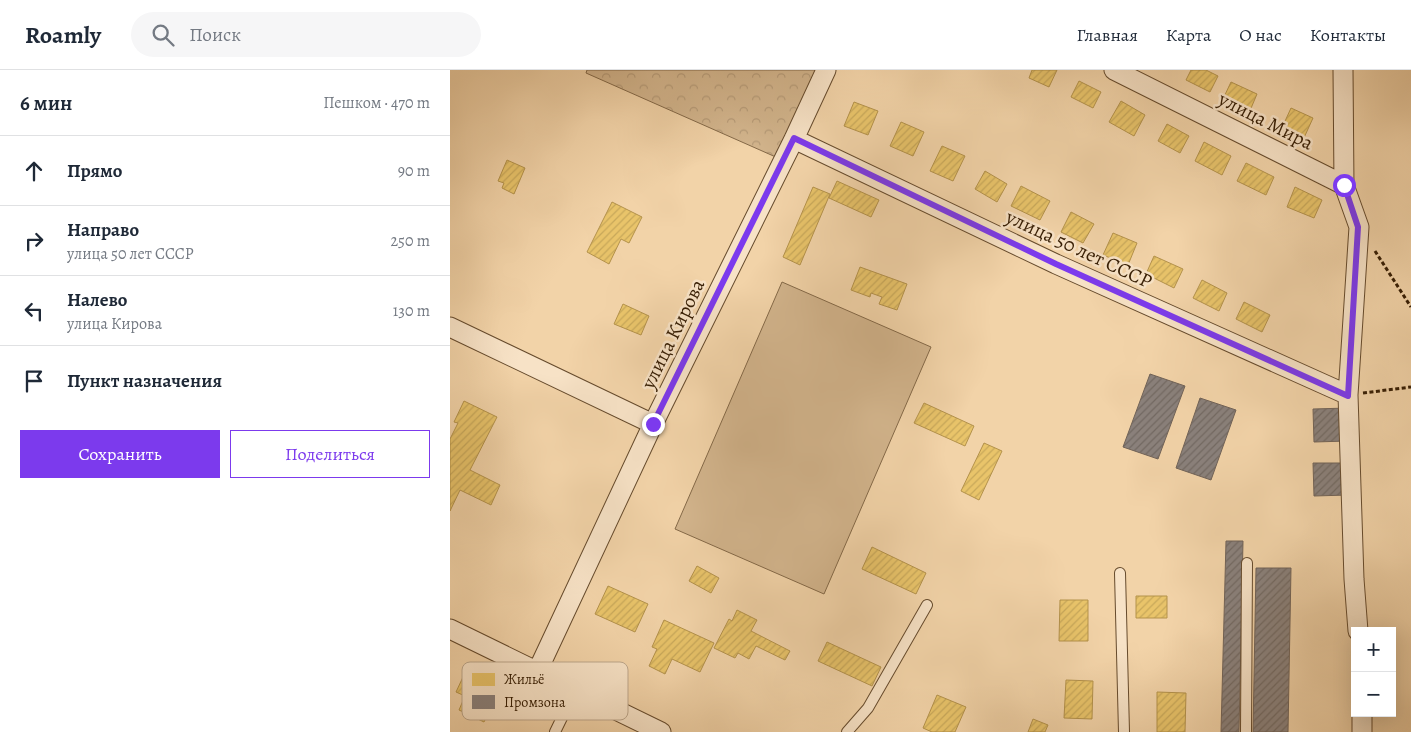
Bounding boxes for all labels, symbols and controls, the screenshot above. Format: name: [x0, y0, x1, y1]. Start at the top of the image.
search box: [131, 12, 481, 57]
text: Roamly: [25, 19, 101, 51]
icon: search: [149, 21, 177, 49]
text: Поиск: [189, 22, 241, 48]
text: Главная: [1077, 23, 1138, 47]
text: Карта: [1166, 23, 1211, 47]
text: О нас: [1239, 23, 1282, 47]
text: Контакты: [1310, 23, 1386, 47]
street label: улица Мира: [1213, 85, 1319, 157]
text: 6 мин: [20, 89, 72, 117]
text: Пешком · 470 m: [323, 92, 430, 114]
icon: ahead: [20, 157, 48, 185]
text: Прямо: [67, 158, 122, 184]
text: 90 m: [398, 160, 430, 182]
route start: [1333, 174, 1356, 197]
street label: улица 50 лет СССР: [1001, 203, 1156, 295]
text: Направо: [67, 217, 139, 243]
icon: right: [20, 227, 48, 255]
text: 250 m: [391, 230, 430, 252]
text: улица 50 лет СССР: [67, 243, 194, 265]
street label: улица Кирова: [634, 274, 712, 394]
text: Налево: [67, 287, 127, 313]
icon: left: [20, 297, 48, 325]
text: 130 m: [393, 300, 430, 322]
text: улица Кирова: [67, 313, 162, 335]
icon: arrive: [20, 367, 48, 395]
text: Пункт назначения: [67, 368, 222, 394]
route end: [642, 413, 665, 436]
button: Сохранить: [20, 430, 220, 478]
button: Поделиться: [230, 430, 430, 478]
map controls: [1351, 627, 1396, 717]
button: +: [1351, 627, 1396, 672]
legend: [462, 662, 628, 720]
text: Жильё: [504, 670, 544, 689]
button: −: [1351, 672, 1396, 717]
text: Промзона: [504, 693, 566, 712]

